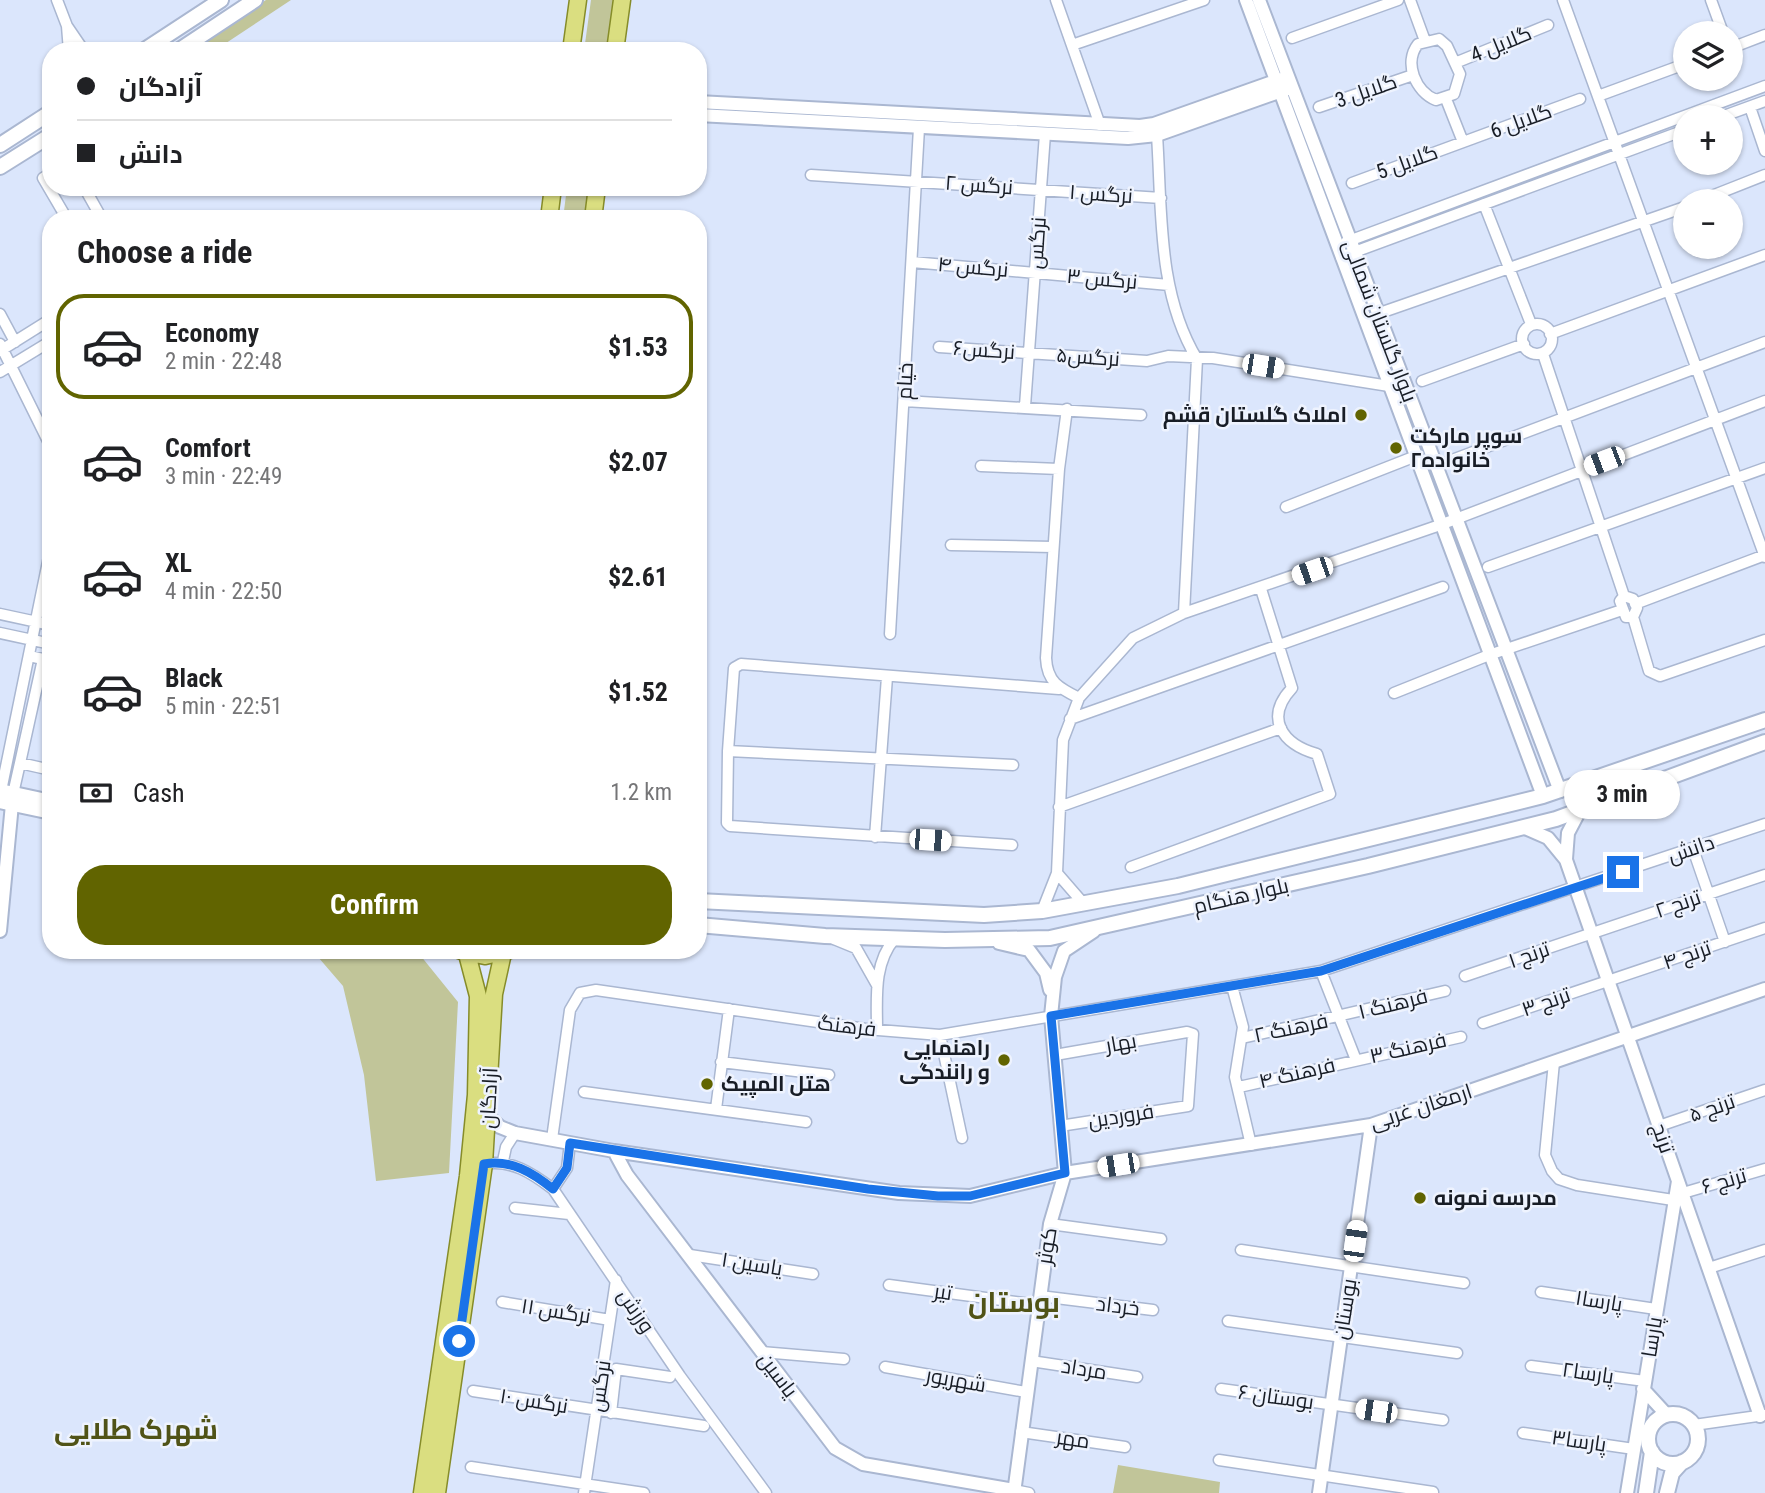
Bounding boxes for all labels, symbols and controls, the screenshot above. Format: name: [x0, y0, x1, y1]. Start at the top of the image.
street label: گلایل 4: [1467, 21, 1535, 68]
map controls: [1673, 21, 1743, 259]
button: layers: [1673, 21, 1743, 91]
street label: گلایل 3: [1332, 69, 1400, 114]
text: آزادگان: [119, 72, 202, 102]
street label: گلایل 6: [1487, 99, 1555, 144]
button: +: [1673, 105, 1743, 175]
text: دانش: [119, 139, 183, 169]
street label: گلایل 5: [1373, 140, 1441, 185]
street label: نرگس ۲: [944, 171, 1014, 200]
street label: نرگس ۱: [1068, 180, 1134, 209]
button: −: [1673, 189, 1743, 259]
street label: نرگس: [1023, 216, 1052, 270]
text: Choose a ride: [77, 233, 252, 271]
street label: بلوار گلستان شمالی: [1337, 236, 1422, 406]
street label: نرگس ۴: [936, 252, 1009, 283]
street label: نرگس ۳: [1065, 264, 1139, 295]
icon: car: [81, 315, 144, 378]
text: Economy: [165, 318, 259, 348]
text: $1.53: [608, 332, 668, 362]
street label: نرگس۶: [952, 336, 1016, 365]
street label: نرگس۵: [1055, 343, 1121, 372]
text: 2 min · 22:48: [165, 348, 282, 375]
car: [1241, 352, 1286, 380]
street label: خیام: [892, 362, 920, 400]
place label: املاک گلستان قشم: [1163, 403, 1347, 429]
marker: املاک گلستان قشم: [1353, 407, 1369, 423]
place label: سوپر ماركت خانواده٢: [1410, 424, 1522, 473]
icon: car: [81, 430, 144, 493]
text: Comfort: [165, 433, 251, 463]
marker: سوپر ماركت خانواده٢: [1388, 440, 1404, 456]
car: [1581, 444, 1628, 478]
text: $2.07: [608, 447, 668, 477]
text: 3 min · 22:49: [165, 463, 282, 490]
icon: car: [81, 545, 144, 608]
text: XL: [165, 548, 192, 578]
car: [1289, 554, 1336, 588]
text: $2.61: [608, 562, 668, 592]
text: 4 min · 22:50: [165, 578, 282, 605]
icon: car: [81, 660, 144, 723]
text: Black: [165, 663, 223, 693]
text: $1.52: [608, 677, 668, 707]
text: 5 min · 22:51: [165, 693, 282, 720]
callout: 3 min: [1565, 770, 1681, 820]
icon: cash: [77, 774, 115, 812]
text: Cash: [133, 778, 185, 808]
text: 1.2 km: [610, 779, 672, 806]
text: 3 min: [1596, 781, 1648, 808]
car: [909, 828, 952, 852]
street label: دانش: [1665, 830, 1718, 869]
route end: [1607, 856, 1639, 888]
button: Confirm: [77, 865, 672, 945]
street label: بلوار هنگام: [1191, 873, 1292, 921]
street label: ترنج ۲: [1652, 885, 1705, 925]
street label: ترنج ۴: [1660, 935, 1715, 976]
street label: ترنج ۱: [1505, 937, 1554, 975]
street label: ترنج ۳: [1519, 982, 1574, 1023]
street label: فرهنگ ۱: [1356, 984, 1430, 1024]
street label: فرهنگ ۲: [1252, 1008, 1330, 1048]
street label: فرهنگ: [816, 1010, 878, 1042]
street label: بهار: [1103, 1028, 1139, 1059]
street label: فرهنگ ۳: [1367, 1028, 1449, 1068]
place label: راهنمایی و رانندگی: [899, 1036, 990, 1085]
marker: راهنمایی و رانندگی: [996, 1052, 1012, 1068]
street label: فرهنگ ۴: [1256, 1053, 1338, 1093]
street label: آزادگان: [475, 1066, 504, 1129]
place label: هتل المپیک: [721, 1072, 831, 1098]
marker: هتل المپیک: [699, 1076, 715, 1092]
street label: ارمغان غربی: [1367, 1079, 1475, 1136]
street label: ترنج ۵: [1686, 1089, 1739, 1129]
street label: فروردین: [1086, 1099, 1156, 1134]
street label: ترنج: [1645, 1120, 1679, 1157]
car: [1096, 1151, 1141, 1179]
street label: ترنج ۶: [1699, 1163, 1750, 1201]
place label: مدرسه نمونه: [1434, 1186, 1557, 1211]
marker: مدرسه نمونه: [1412, 1190, 1428, 1206]
car: [1342, 1219, 1369, 1263]
street label: کوثر: [1032, 1226, 1062, 1267]
street label: یاسین ۱: [720, 1247, 785, 1282]
street label: بوستان: [1328, 1277, 1363, 1341]
street label: تیر: [931, 1279, 954, 1305]
street label: ورزش: [612, 1284, 659, 1338]
street label: پارسا۱: [1573, 1285, 1625, 1319]
district label: بوستان: [968, 1286, 1060, 1319]
street label: خرداد: [1095, 1291, 1141, 1321]
street label: نرگس ۱۱: [519, 1294, 592, 1329]
street label: پارسا: [1637, 1315, 1669, 1359]
route start: [443, 1325, 475, 1357]
street label: یاسین: [753, 1348, 803, 1403]
street label: مرداد: [1060, 1354, 1108, 1384]
street label: نرگس: [584, 1358, 617, 1414]
street label: پارسا۲: [1560, 1358, 1616, 1391]
street label: شهریور: [923, 1363, 988, 1398]
street label: بوستان ۶: [1236, 1380, 1315, 1415]
street label: نرگس ۱۰: [498, 1384, 570, 1419]
car: [1354, 1398, 1399, 1424]
district label: شهرک طلایی: [54, 1413, 218, 1447]
street label: مهر: [1054, 1425, 1091, 1454]
street label: پارسا۳: [1550, 1425, 1608, 1459]

